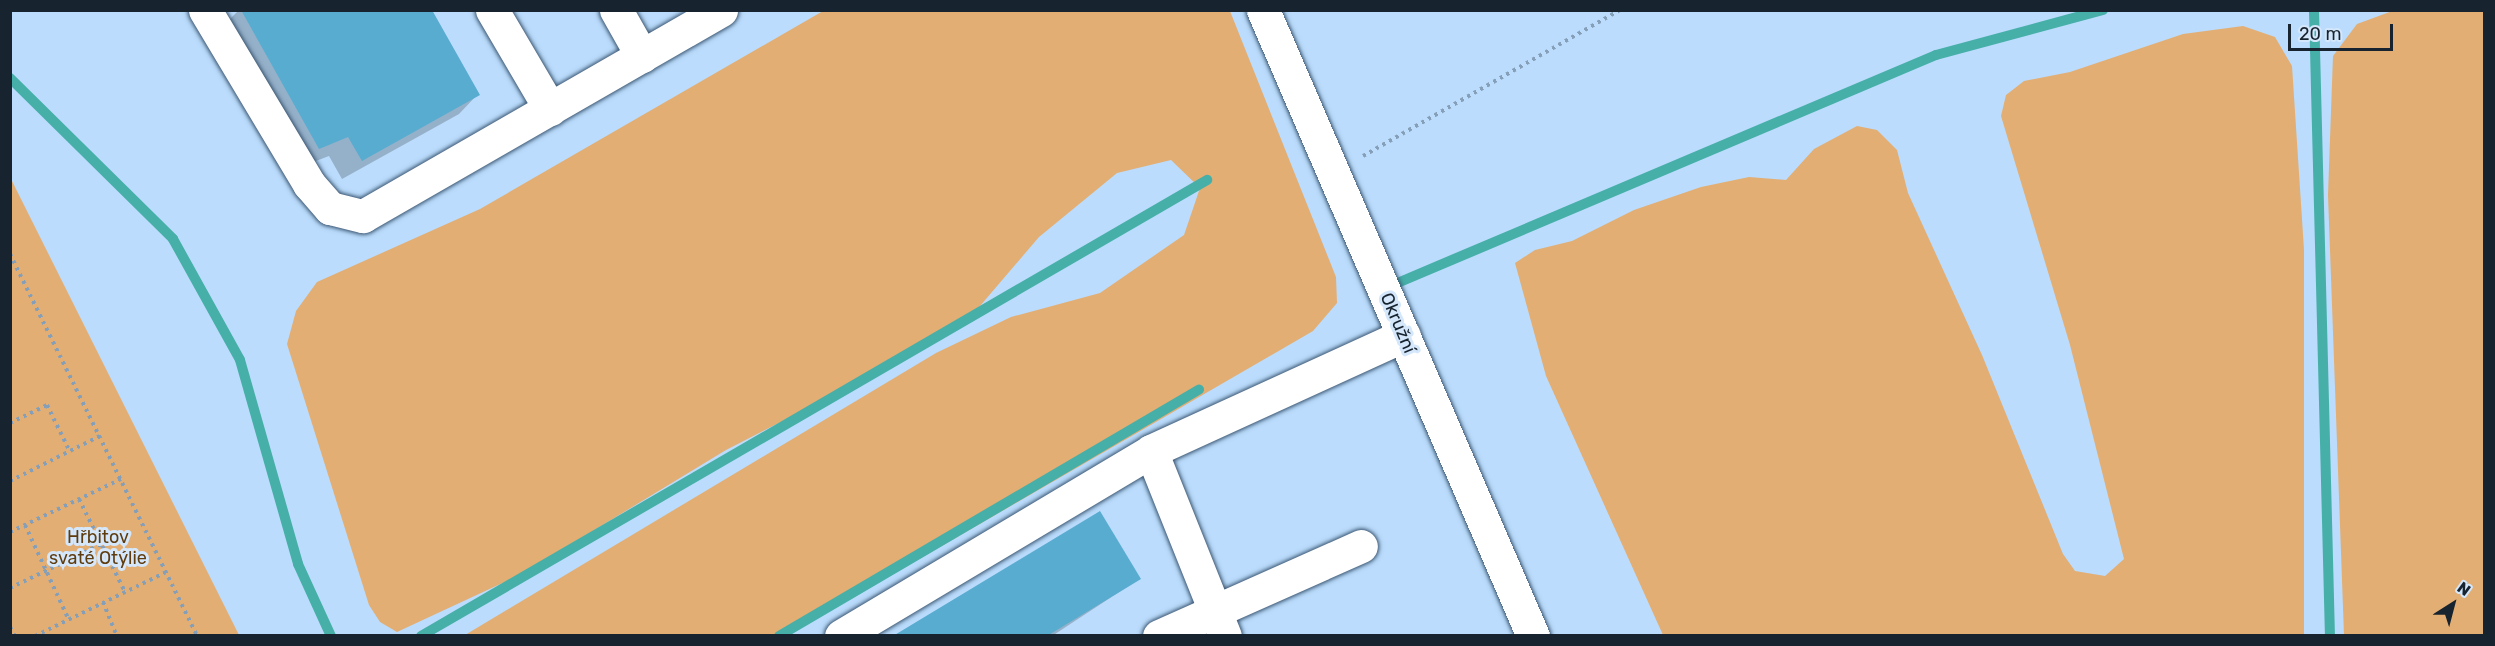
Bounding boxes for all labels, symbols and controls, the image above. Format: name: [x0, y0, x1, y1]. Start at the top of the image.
scale bar: [2291, 12, 2396, 50]
text: 20 m: [2299, 23, 2341, 45]
street label: Okružní: [1376, 290, 1420, 356]
park label: Hřbitov svaté Otýlie: [49, 527, 147, 570]
north arrow: [2423, 574, 2483, 634]
text: N: [2454, 578, 2474, 600]

